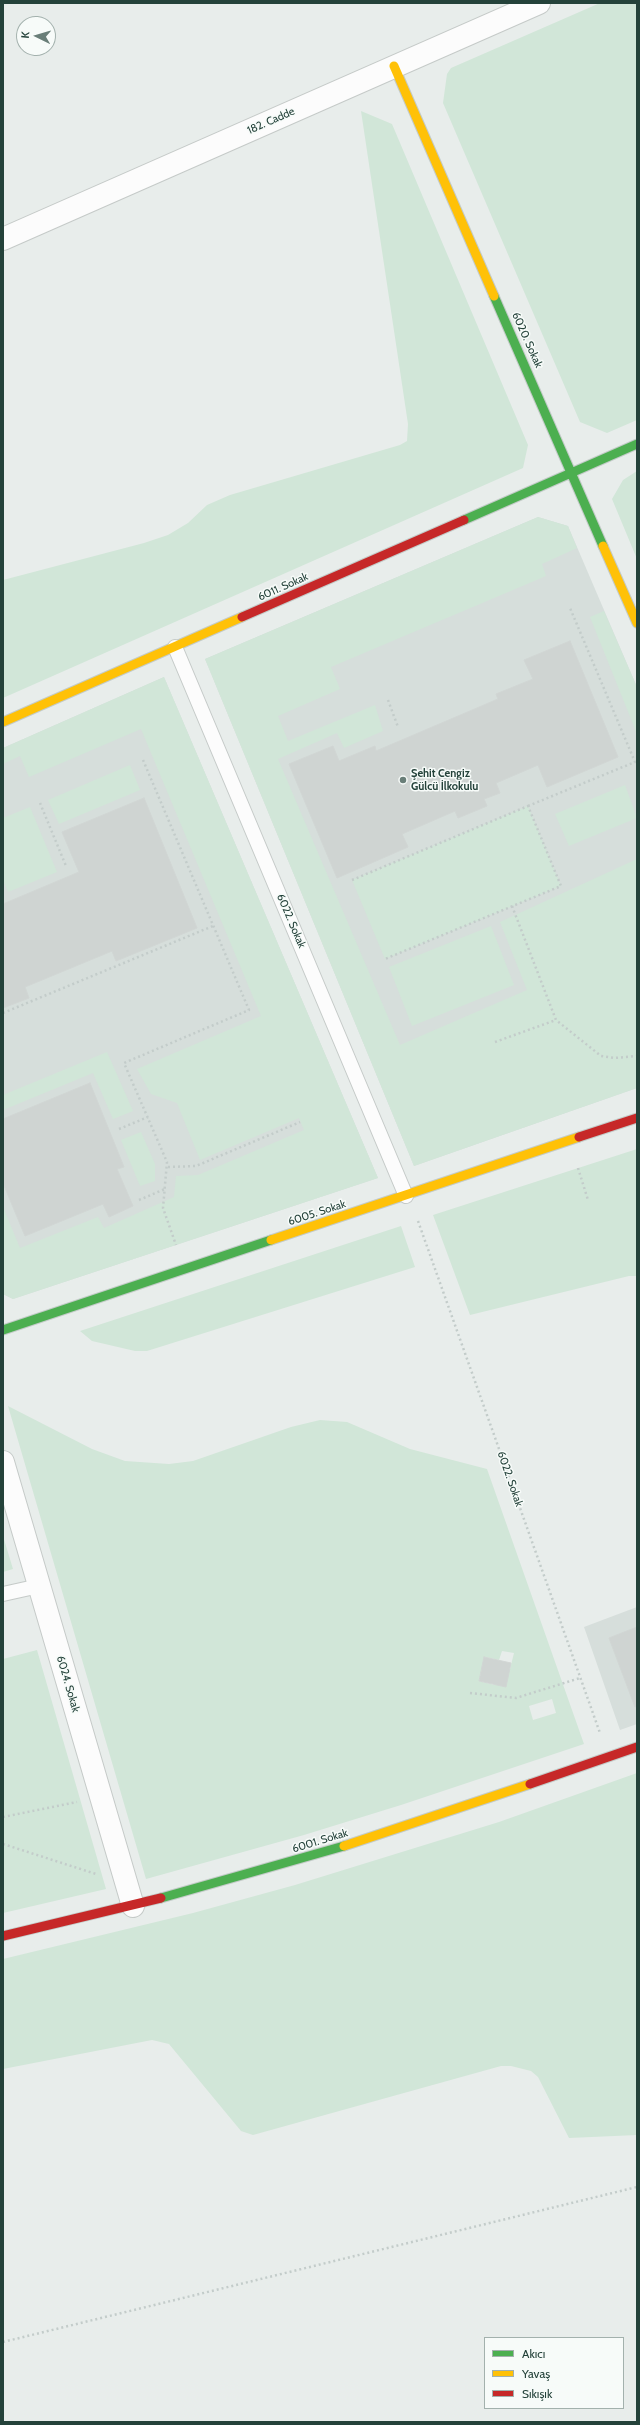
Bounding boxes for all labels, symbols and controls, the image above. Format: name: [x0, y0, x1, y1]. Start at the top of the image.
north arrow: [16, 16, 56, 56]
text: K: [18, 31, 32, 39]
street label: 182. Cadde: [245, 105, 297, 137]
street label: 6020. Sokak: [509, 310, 545, 370]
street label: 6011. Sokak: [256, 570, 310, 604]
place label: Şehit Cengiz Gülcü İlkokulu: [411, 767, 478, 793]
marker: Şehit Cengiz Gülcü İlkokulu: [398, 775, 408, 785]
street label: 6022. Sokak: [274, 892, 308, 950]
street label: 6005. Sokak: [286, 1197, 348, 1229]
street label: 6022. Sokak: [494, 1450, 526, 1508]
street label: 6024. Sokak: [54, 1654, 82, 1714]
street label: 6001. Sokak: [291, 1826, 349, 1856]
legend: [484, 2337, 624, 2409]
text: Akıcı: [522, 2346, 545, 2361]
text: Yavaş: [522, 2366, 550, 2381]
text: Sıkışık: [522, 2386, 552, 2401]

